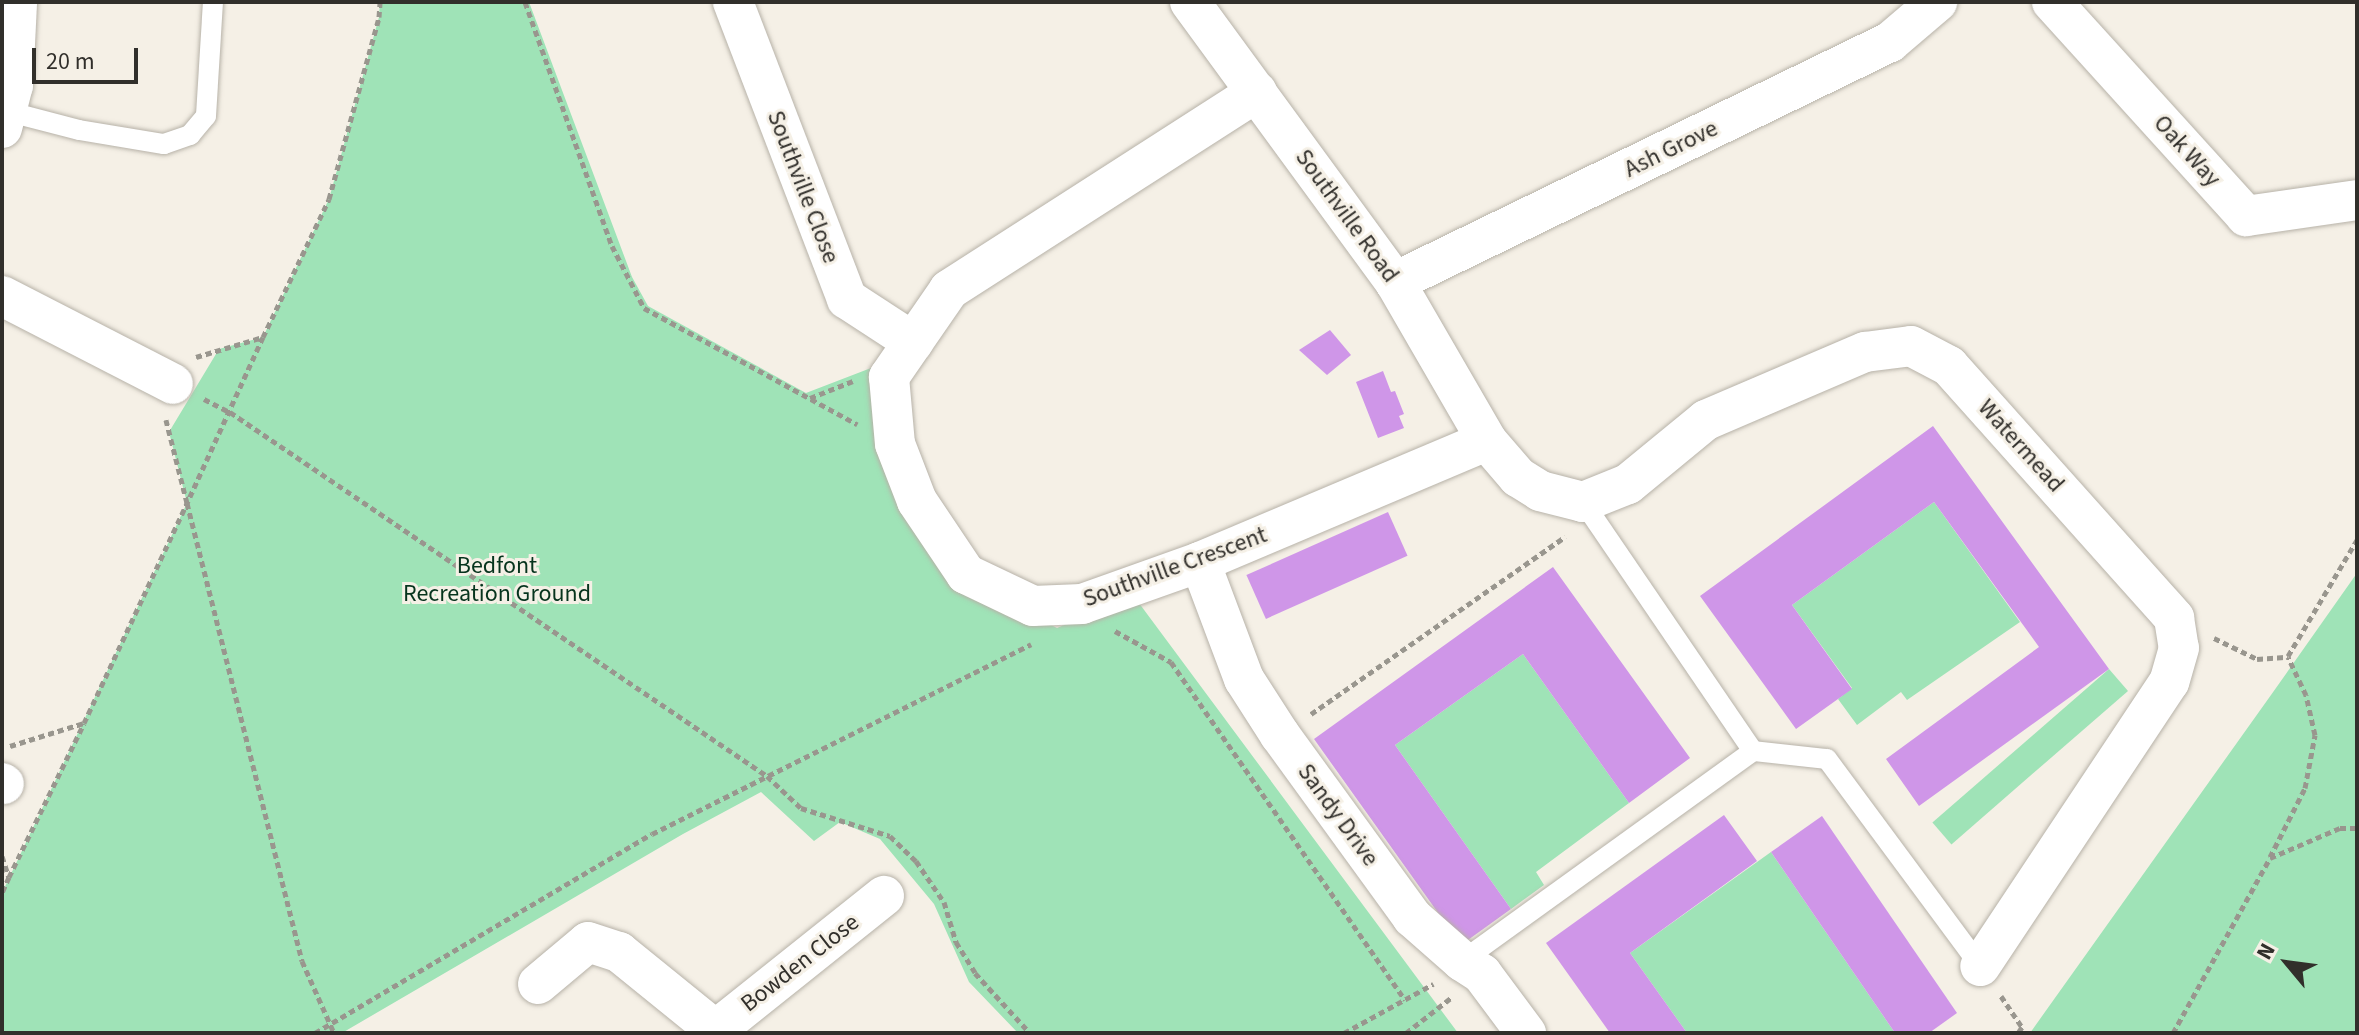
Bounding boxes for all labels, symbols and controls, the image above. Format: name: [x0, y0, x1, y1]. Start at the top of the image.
scale bar: [36, 32, 142, 82]
text: 20 m: [46, 44, 95, 79]
street label: Southville Close: [761, 107, 845, 267]
street label: Oak Way: [2147, 109, 2227, 193]
street label: Ash Grove: [1620, 114, 1722, 184]
street label: Southville Road: [1289, 144, 1405, 288]
street label: Watermead: [1972, 394, 2070, 498]
street label: Southville Crescent: [1079, 520, 1271, 614]
park label: Bedfont Recreation Ground: [403, 552, 591, 608]
street label: Sandy Drive: [1291, 758, 1385, 872]
street label: Bowden Close: [735, 908, 865, 1018]
north arrow: [2247, 923, 2327, 1003]
text: N: [2248, 937, 2284, 966]

